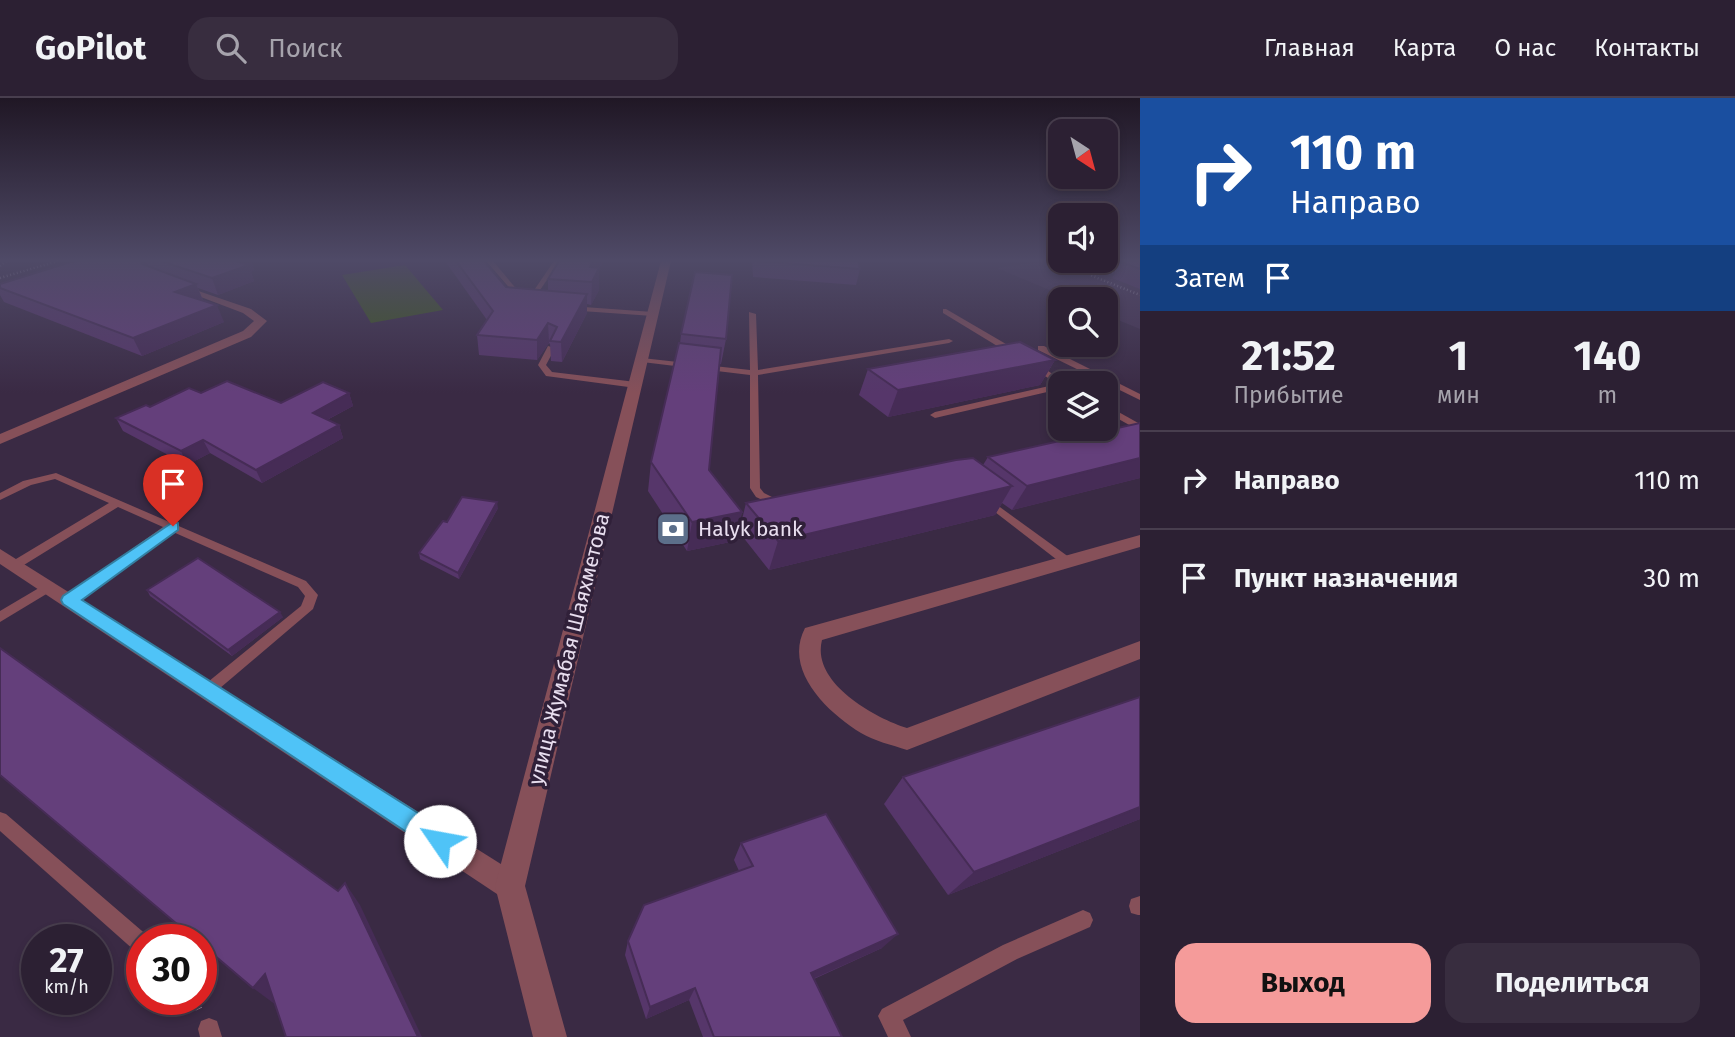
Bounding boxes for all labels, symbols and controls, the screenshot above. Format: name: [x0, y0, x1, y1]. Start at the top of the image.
search box: [188, 17, 678, 80]
text: GoPilot: [35, 28, 146, 68]
icon: search: [212, 29, 250, 67]
text: Поиск: [268, 33, 343, 64]
text: Главная: [1264, 34, 1355, 62]
text: Карта: [1393, 34, 1456, 62]
text: О нас: [1494, 34, 1556, 62]
text: Контакты: [1594, 34, 1700, 62]
north arrow: [1048, 119, 1118, 189]
map controls: [1048, 119, 1118, 441]
text: 110 m: [1290, 123, 1416, 182]
icon: right: [1175, 126, 1266, 217]
text: Направо: [1290, 183, 1421, 221]
button: sound: [1048, 203, 1118, 273]
icon: arrive: [1259, 259, 1297, 297]
text: Затем: [1175, 263, 1245, 294]
button: search: [1048, 287, 1118, 357]
text: 21:52: [1241, 331, 1336, 381]
text: 1: [1449, 331, 1468, 381]
text: 140: [1574, 331, 1641, 381]
button: layers: [1048, 371, 1118, 441]
text: Прибытие: [1234, 381, 1344, 409]
text: мин: [1437, 381, 1480, 409]
text: m: [1598, 381, 1617, 409]
pin: [143, 454, 203, 526]
icon: right: [1175, 461, 1213, 499]
icon: arrive: [154, 465, 192, 503]
text: Направо: [1234, 465, 1340, 496]
text: 110 m: [1634, 465, 1700, 496]
street label: улица Жумабая Шаяхметова: [523, 510, 615, 788]
bank icon: Halyk bank: [654, 510, 692, 548]
place label: Halyk bank: [698, 516, 803, 542]
icon: arrive: [1175, 559, 1213, 597]
text: Пункт назначения: [1234, 563, 1458, 594]
text: 30 m: [1643, 563, 1700, 594]
position arrow: [403, 804, 477, 878]
speed limit sign: 30: [126, 924, 217, 1015]
text: 27: [49, 939, 84, 981]
button: Выход: [1175, 943, 1431, 1023]
button: Поделиться: [1445, 943, 1700, 1023]
text: km/h: [44, 976, 89, 998]

